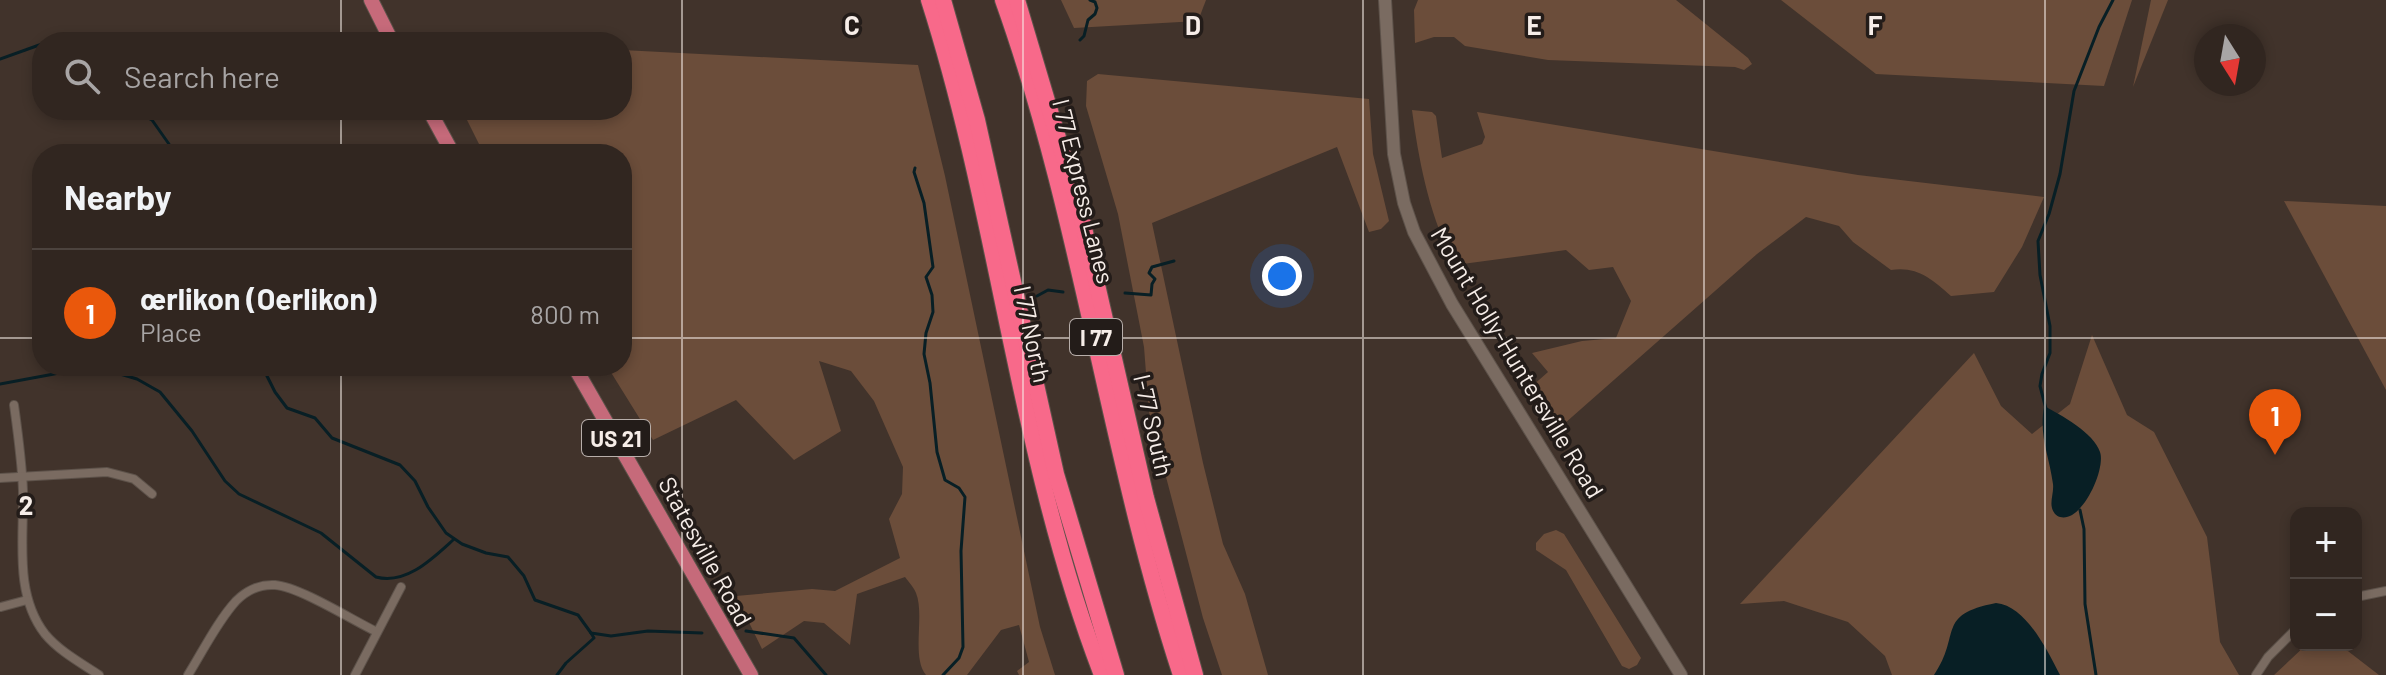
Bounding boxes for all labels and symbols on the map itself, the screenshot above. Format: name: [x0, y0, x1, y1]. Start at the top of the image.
text: C: [844, 9, 860, 40]
text: D: [1185, 9, 1201, 40]
text: E: [1526, 9, 1542, 40]
text: F: [1868, 9, 1883, 40]
north arrow: [2194, 24, 2266, 96]
street label: I 77 Express Lanes: [1047, 96, 1121, 286]
street label: Mount Holly-Huntersville Road: [1426, 221, 1610, 503]
your location: [1262, 256, 1302, 296]
street label: I 77 North: [1009, 283, 1057, 385]
road number: I 77: [1070, 319, 1122, 355]
street label: I-77 South: [1128, 371, 1180, 479]
pin: 1: [2249, 389, 2301, 455]
road number: US 21: [582, 420, 650, 456]
street label: Statesville Road: [653, 471, 759, 631]
text: 2: [19, 489, 33, 520]

